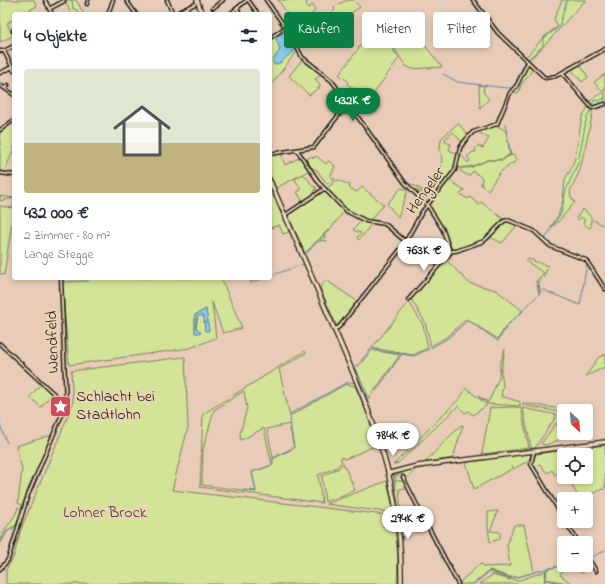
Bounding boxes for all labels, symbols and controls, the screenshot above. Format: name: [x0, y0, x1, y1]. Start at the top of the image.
chip: Kaufen: [284, 12, 354, 48]
chip: Mieten: [362, 12, 425, 48]
chip: Filter: [433, 12, 490, 48]
text: 4 Objekte: [24, 24, 87, 49]
icon: filters: [238, 25, 260, 47]
pin: 432K €: [320, 88, 386, 122]
text: 432K €: [335, 91, 371, 110]
icon: home: [106, 95, 178, 167]
street label: Hengeler: [401, 162, 451, 220]
text: 432 000 €: [24, 201, 89, 226]
text: 2 Zimmer · 80 m²: [24, 226, 110, 245]
pin: 763K €: [391, 238, 457, 272]
text: 763K €: [406, 241, 442, 260]
text: Lange Stegge: [24, 245, 93, 264]
street label: Wendfeld: [40, 310, 66, 374]
place label: Schlacht bei Stadtlohn: [76, 385, 155, 427]
place icon: Schlacht bei Stadtlohn: [47, 393, 73, 419]
north arrow: [557, 404, 593, 440]
map controls: [557, 404, 593, 572]
pin: 784K €: [360, 423, 426, 457]
text: 784K €: [376, 426, 410, 445]
button: locate: [557, 448, 593, 484]
button: +: [557, 492, 593, 528]
park label: Lohner Brock: [63, 501, 148, 525]
pin: 294K €: [375, 506, 441, 540]
text: 294K €: [391, 509, 425, 528]
button: −: [557, 536, 593, 572]

